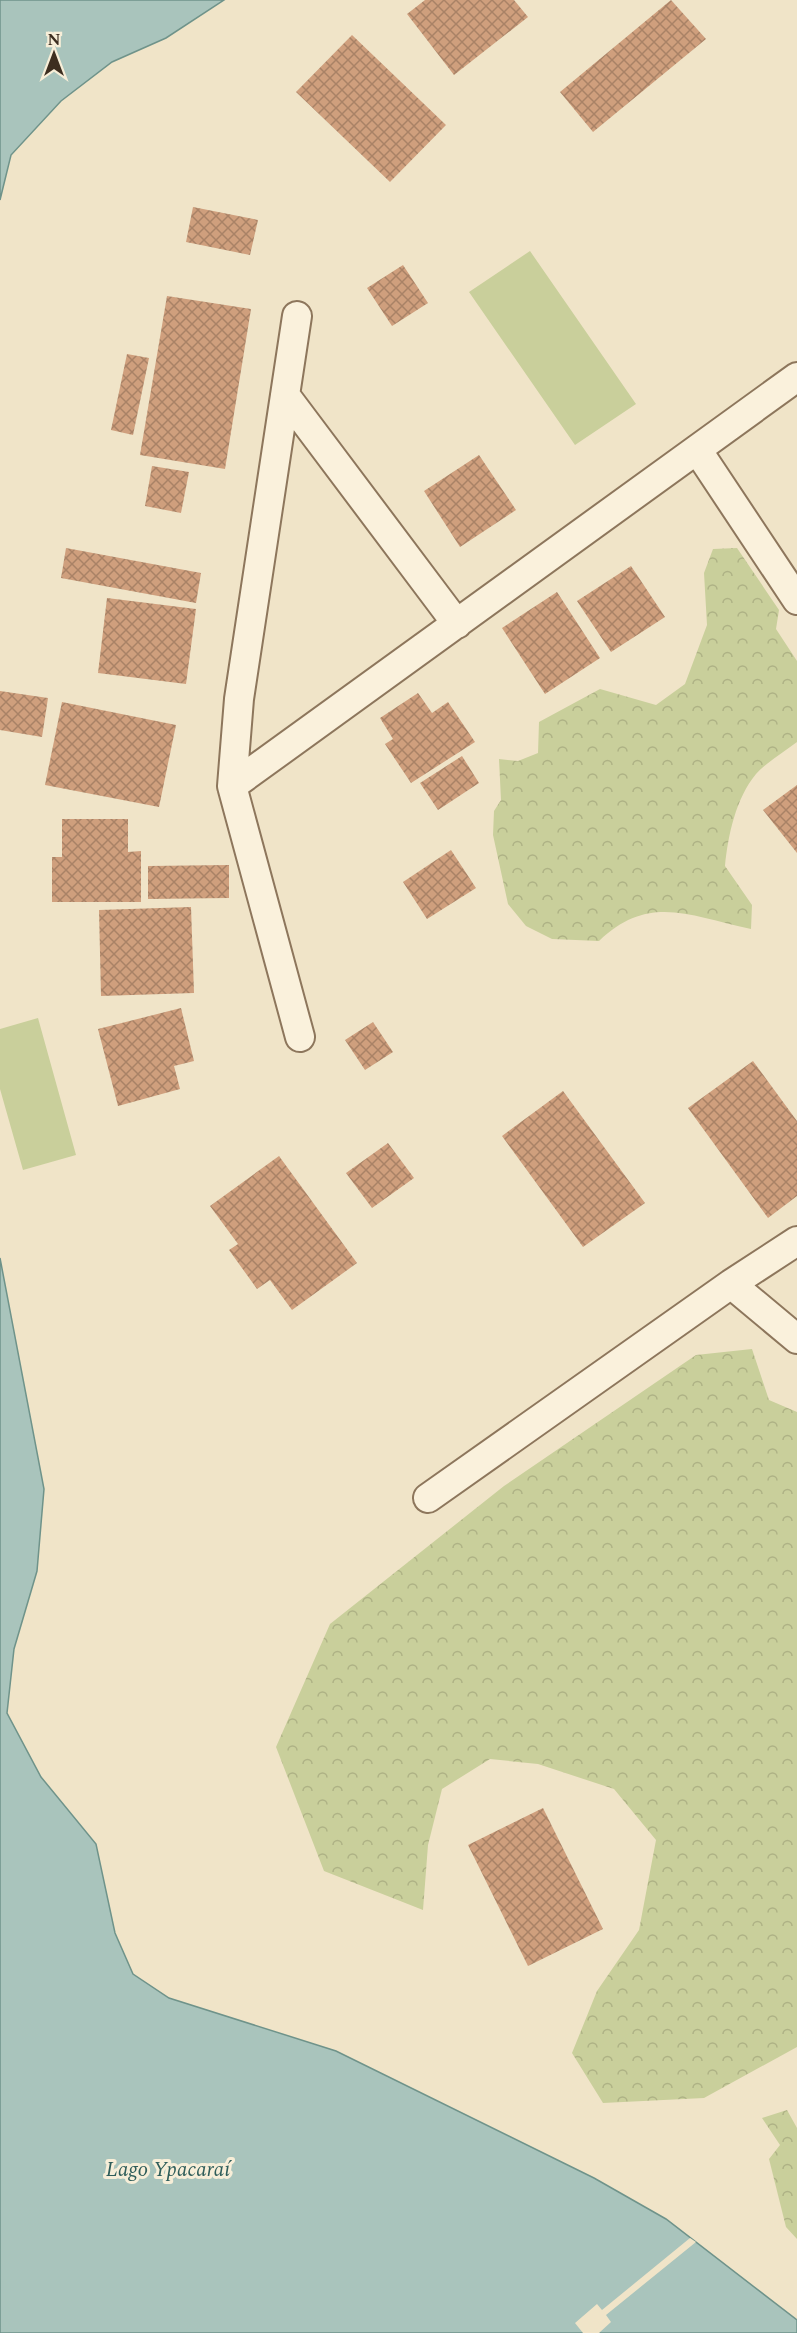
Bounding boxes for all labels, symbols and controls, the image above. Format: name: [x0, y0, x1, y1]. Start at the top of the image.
north arrow: [24, 24, 84, 84]
text: N: [47, 28, 61, 52]
water label: Lago Ypacaraí: [106, 2154, 232, 2186]

